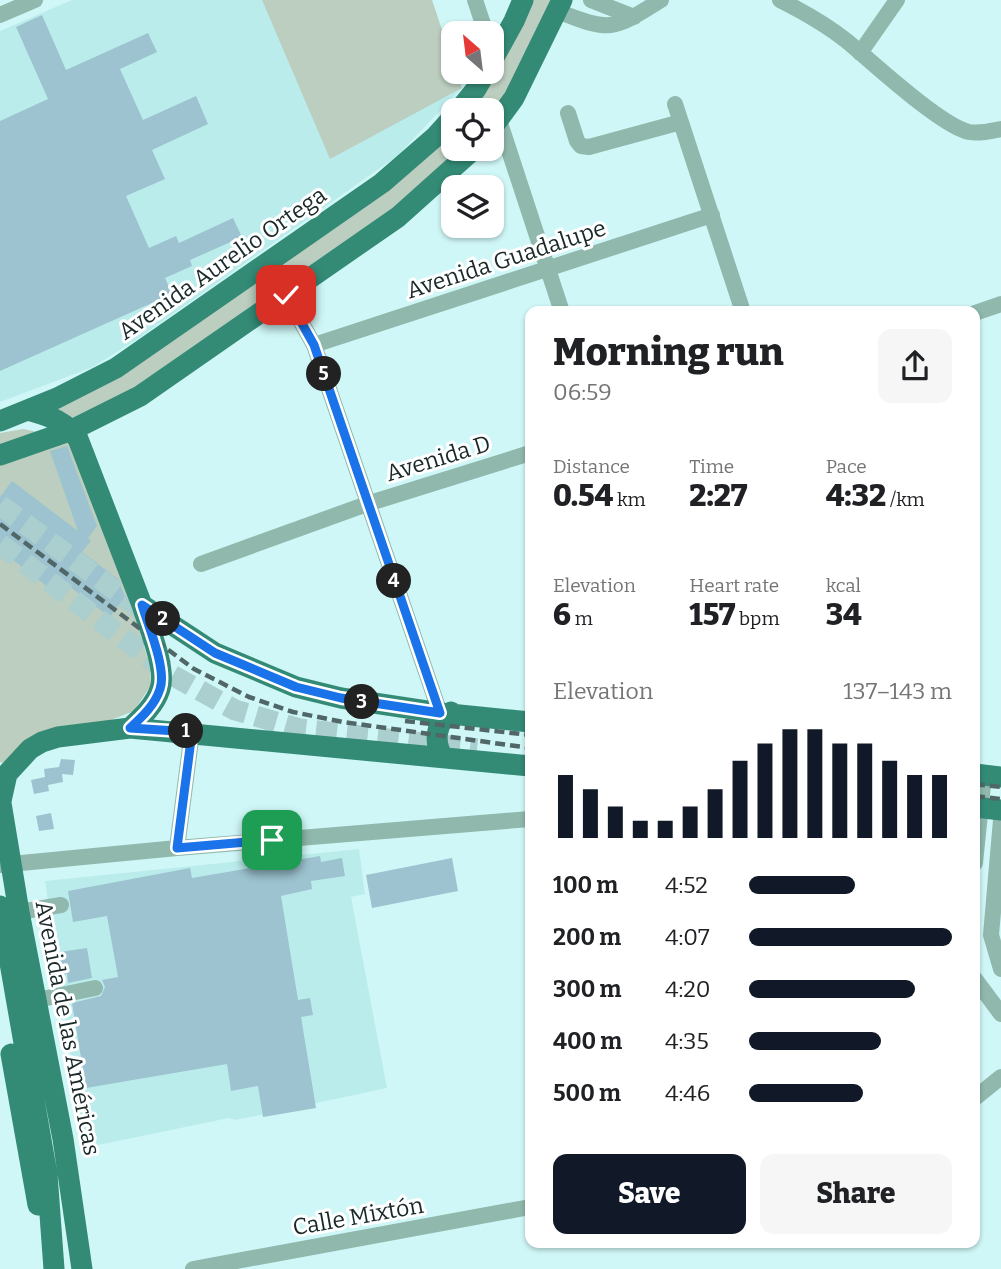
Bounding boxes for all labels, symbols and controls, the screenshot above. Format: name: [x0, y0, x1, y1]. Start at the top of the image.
north arrow: [441, 21, 504, 84]
map controls: [441, 21, 504, 238]
button: locate: [441, 98, 504, 161]
button: layers: [441, 175, 504, 238]
street label: Avenida Aurelio Ortega: [113, 180, 332, 345]
street label: Avenida Guadalupe: [403, 214, 609, 304]
pin: [256, 265, 316, 325]
icon: check: [267, 276, 305, 314]
text: Morning run: [553, 329, 784, 375]
button: share: [878, 329, 952, 403]
pin: 5: [306, 356, 342, 392]
text: 5: [318, 362, 329, 385]
text: 06:59: [553, 378, 612, 406]
street label: Avenida D: [382, 429, 494, 487]
text: Distance: [553, 455, 630, 478]
text: Time: [689, 455, 734, 478]
text: Pace: [826, 455, 867, 478]
text: 0.54: [553, 478, 613, 514]
text: 2:27: [689, 478, 748, 514]
text: 4:32: [826, 478, 886, 514]
text: km: [613, 488, 646, 511]
text: /km: [886, 488, 925, 511]
pin: 4: [376, 564, 412, 598]
text: 4: [388, 569, 399, 592]
text: Elevation: [553, 574, 636, 597]
text: Heart rate: [689, 574, 779, 597]
text: kcal: [826, 574, 861, 597]
text: 6: [553, 597, 571, 633]
text: 157: [689, 597, 735, 633]
text: 34: [826, 597, 862, 633]
pin: 2: [146, 602, 180, 636]
text: 2: [157, 607, 168, 630]
text: m: [571, 607, 593, 630]
text: bpm: [735, 607, 780, 630]
text: Elevation: [553, 677, 653, 705]
text: 137–143 m: [843, 677, 952, 705]
pin: 3: [344, 684, 380, 720]
text: 3: [356, 690, 367, 713]
pin: 1: [168, 714, 204, 748]
text: 1: [181, 719, 190, 742]
pin: [242, 810, 302, 870]
icon: arrive: [253, 821, 291, 859]
text: 100 m: [553, 871, 618, 899]
text: 4:52: [665, 871, 708, 899]
street label: Avenida de las Américas: [30, 898, 106, 1158]
text: 200 m: [553, 923, 621, 951]
text: 4:07: [665, 923, 710, 951]
text: 300 m: [553, 975, 622, 1003]
text: 4:20: [665, 975, 711, 1003]
text: 400 m: [553, 1027, 622, 1055]
text: 4:35: [665, 1027, 709, 1055]
text: 500 m: [553, 1079, 621, 1107]
text: 4:46: [665, 1079, 710, 1107]
button: Save: [553, 1154, 746, 1234]
button: Share: [760, 1154, 952, 1234]
street label: Calle Mixtón: [290, 1191, 426, 1241]

